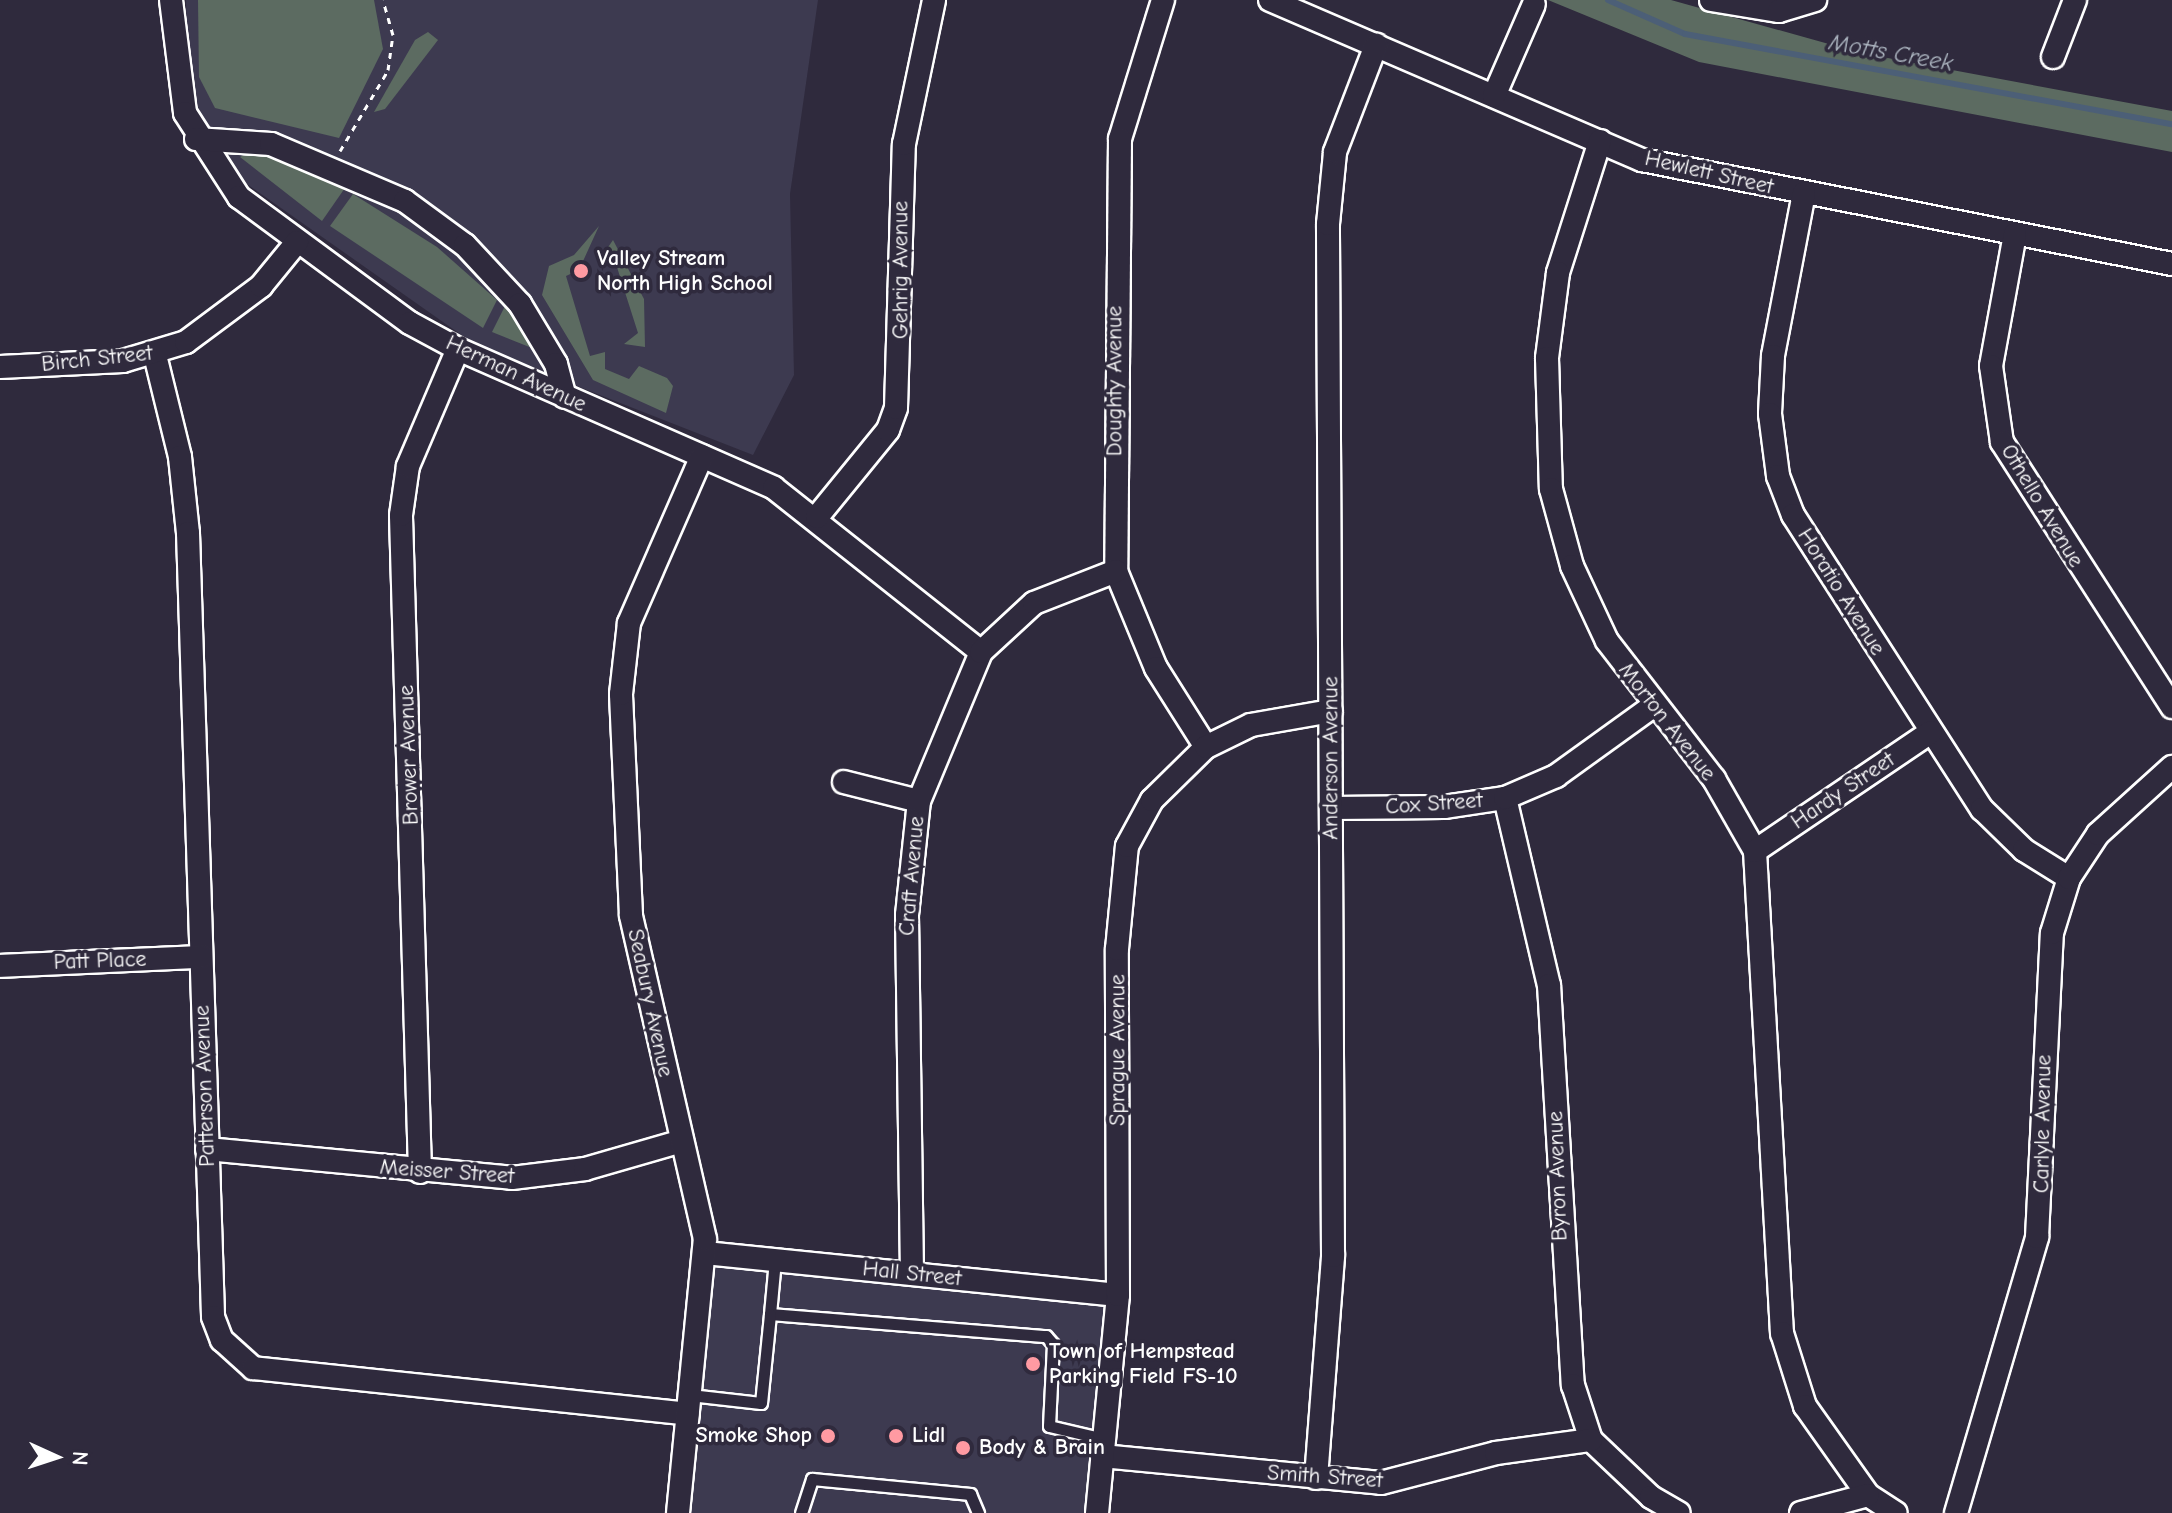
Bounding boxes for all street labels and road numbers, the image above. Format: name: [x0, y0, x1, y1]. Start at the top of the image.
street label: Hewlett Street: [1642, 145, 1776, 201]
street label: Gehrig Avenue: [888, 201, 914, 339]
street label: Doughty Avenue: [1102, 306, 1128, 456]
street label: Herman Avenue: [442, 330, 590, 418]
street label: Birch Street: [40, 340, 154, 378]
street label: Othello Avenue: [1995, 440, 2089, 572]
street label: Horatio Avenue: [1792, 524, 1890, 660]
street label: Morton Avenue: [1613, 658, 1721, 786]
street label: Anderson Avenue: [1318, 676, 1344, 840]
street label: Brower Avenue: [393, 684, 425, 826]
street label: Hardy Street: [1786, 747, 1900, 835]
street label: Cox Street: [1384, 787, 1484, 821]
street label: Craft Avenue: [894, 815, 930, 937]
street label: Seabury Avenue: [621, 927, 679, 1079]
street label: Patt Place: [53, 946, 147, 976]
street label: Sprague Avenue: [1105, 974, 1131, 1126]
street label: Patterson Avenue: [189, 1005, 221, 1167]
street label: Carlyle Avenue: [2029, 1055, 2057, 1193]
street label: Byron Avenue: [1543, 1111, 1573, 1241]
street label: Meisser Street: [379, 1154, 515, 1190]
street label: Hall Street: [861, 1256, 963, 1292]
street label: Smith Street: [1266, 1460, 1384, 1494]

